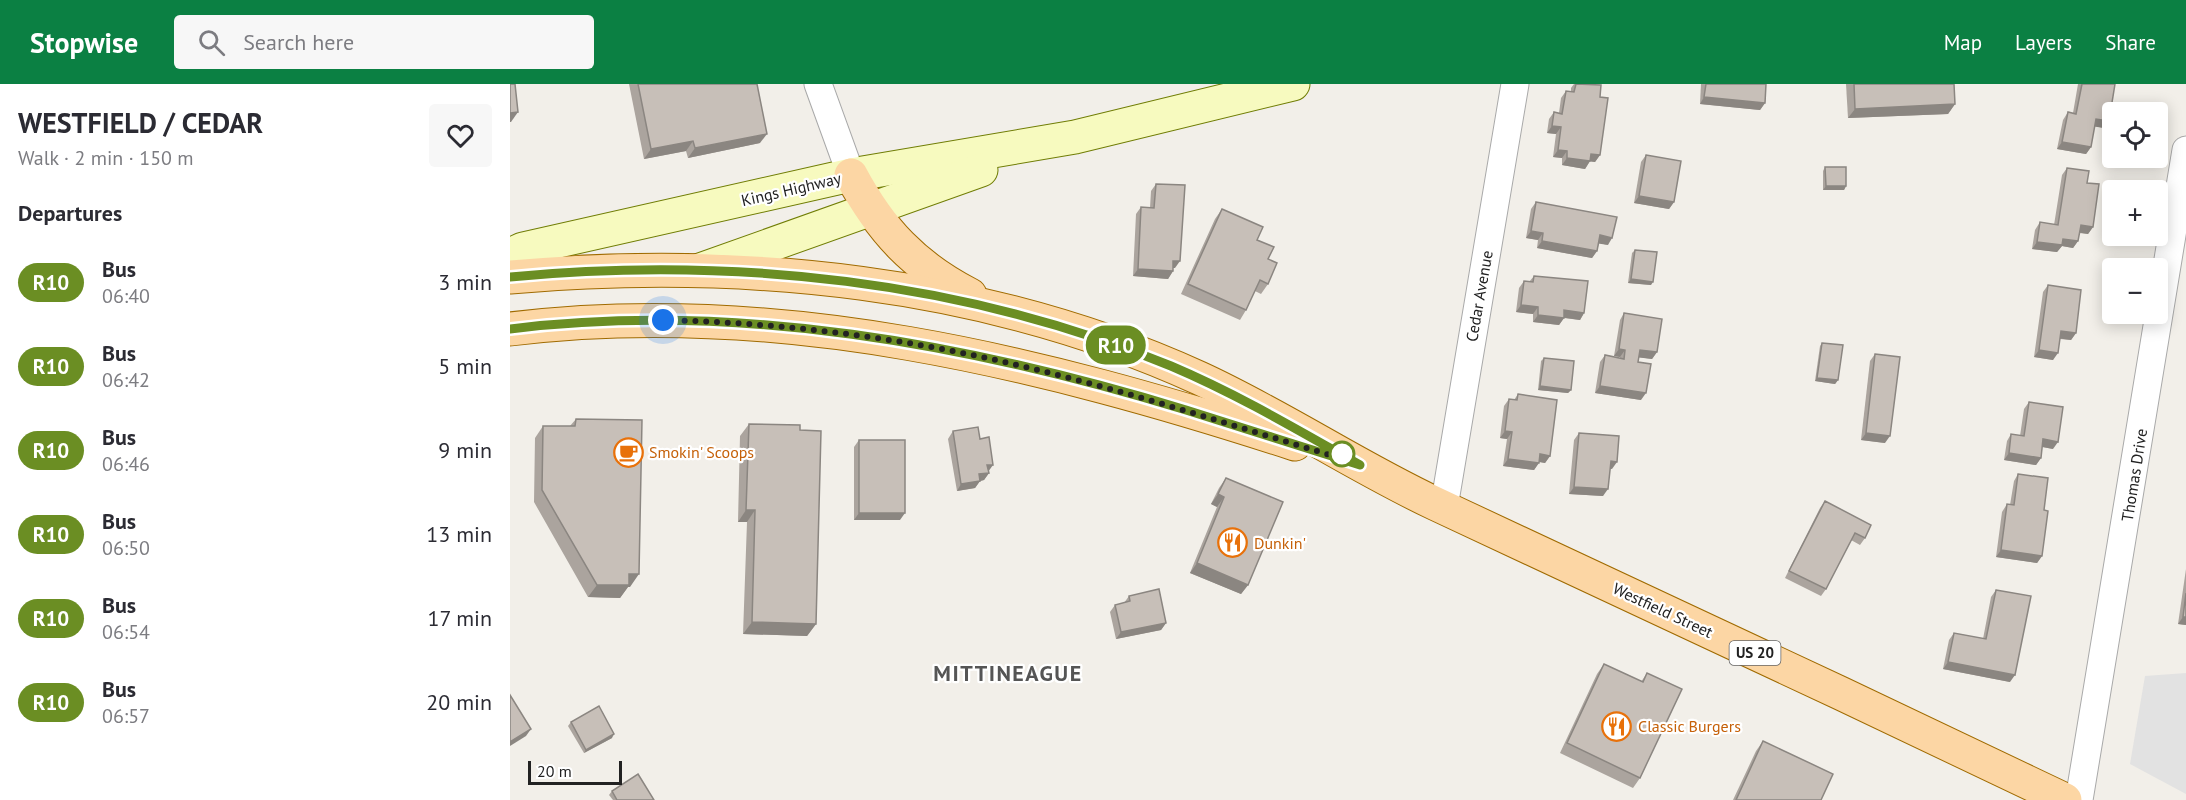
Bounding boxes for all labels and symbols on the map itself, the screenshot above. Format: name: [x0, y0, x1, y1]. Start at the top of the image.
street label: Kings Highway: [739, 168, 843, 210]
street label: Cedar Avenue: [1461, 249, 1497, 343]
your location: [648, 305, 678, 335]
line badge: R10: [1082, 326, 1150, 364]
street label: Thomas Drive: [2117, 427, 2151, 523]
cafe icon: Smokin' Scoops: [612, 436, 644, 468]
unlabelled marker: [1329, 441, 1355, 467]
place label: Smokin' Scoops: [649, 442, 754, 462]
restaurant icon: Dunkin': [1217, 527, 1249, 559]
place label: Dunkin': [1254, 533, 1306, 553]
street label: Westfield Street: [1610, 578, 1717, 642]
road number: US 20: [1730, 641, 1780, 665]
district label: MITTINEAGUE: [933, 659, 1083, 687]
restaurant icon: Classic Burgers: [1601, 710, 1633, 742]
place label: Classic Burgers: [1638, 716, 1741, 736]
scale bar: [528, 758, 622, 786]

